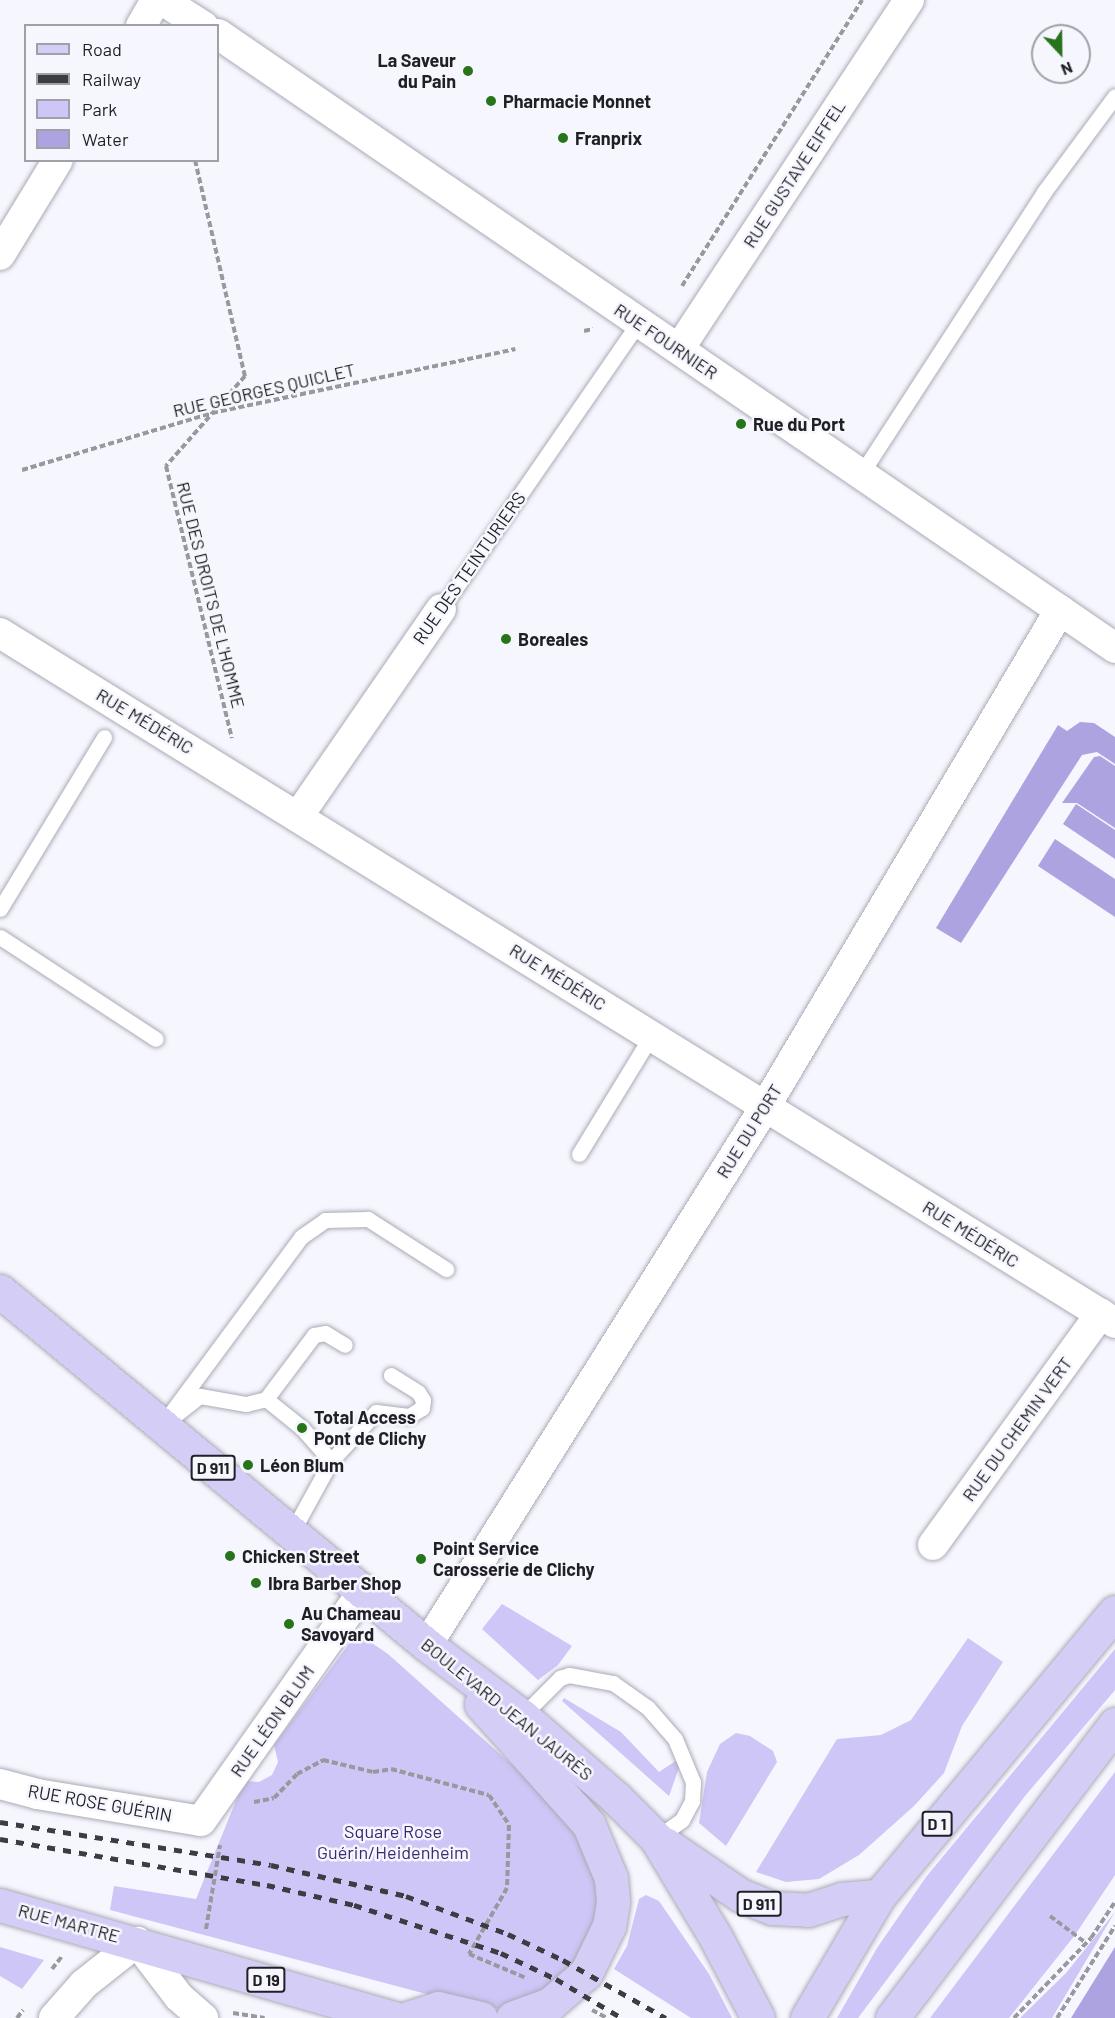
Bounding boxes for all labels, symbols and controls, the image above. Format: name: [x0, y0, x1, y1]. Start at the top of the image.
legend: [24, 24, 219, 162]
north arrow: [1031, 24, 1091, 84]
text: Road: [82, 38, 122, 60]
place label: La Saveur du Pain: [377, 50, 456, 92]
text: N: [1059, 58, 1076, 80]
marker: La Saveur du Pain: [461, 64, 475, 78]
text: Railway: [82, 68, 141, 90]
place label: Pharmacie Monnet: [503, 90, 651, 112]
marker: Pharmacie Monnet: [484, 94, 498, 108]
street label: RUE GUSTAVE EIFFEL: [738, 96, 850, 252]
text: Park: [82, 98, 117, 120]
place label: Franprix: [575, 127, 642, 149]
text: Water: [82, 128, 129, 150]
marker: Franprix: [556, 131, 570, 145]
street label: RUE FOURNIER: [610, 299, 722, 383]
street label: RUE GEORGES QUICLET: [171, 359, 357, 421]
place label: Rue du Port: [753, 413, 845, 435]
marker: Rue du Port: [734, 417, 748, 431]
street label: RUE DES DROITS DE L'HOMME: [172, 480, 250, 710]
street label: RUE DES TEINTURIERS: [408, 488, 530, 648]
place label: Boreales: [518, 628, 588, 650]
marker: Boreales: [499, 632, 513, 646]
street label: RUE MÉDÉRIC: [92, 684, 198, 758]
street label: RUE MÉDÉRIC: [506, 939, 610, 1015]
street label: RUE DU PORT: [712, 1080, 786, 1182]
street label: RUE MÉDÉRIC: [919, 1196, 1023, 1272]
street label: RUE DU CHEMIN VERT: [957, 1353, 1077, 1505]
place label: Total Access Pont de Clichy: [314, 1407, 426, 1450]
marker: Total Access Pont de Clichy: [295, 1421, 309, 1435]
place label: Léon Blum: [260, 1454, 344, 1476]
road number: D 911: [190, 1455, 236, 1481]
marker: Léon Blum: [241, 1458, 255, 1472]
place label: Point Service Carosserie de Clichy: [433, 1538, 594, 1580]
place label: Chicken Street: [242, 1545, 360, 1567]
marker: Chicken Street: [223, 1549, 237, 1563]
marker: Point Service Carosserie de Clichy: [414, 1552, 428, 1566]
place label: Ibra Barber Shop: [268, 1572, 402, 1594]
marker: Ibra Barber Shop: [249, 1576, 263, 1590]
place label: Au Chameau Savoyard: [301, 1603, 401, 1646]
marker: Au Chameau Savoyard: [282, 1617, 296, 1631]
street label: BOULEVARD JEAN JAURÈS: [417, 1633, 597, 1785]
street label: RUE LÉON BLUM: [226, 1661, 318, 1781]
street label: RUE ROSE GUÉRIN: [26, 1780, 174, 1826]
road number: D 1: [920, 1811, 954, 1837]
park label: Square Rose Guérin/Heidenheim: [317, 1821, 469, 1864]
road number: D 911: [736, 1891, 782, 1917]
street label: RUE MARTRE: [16, 1899, 122, 1947]
road number: D 19: [245, 1967, 287, 1993]

